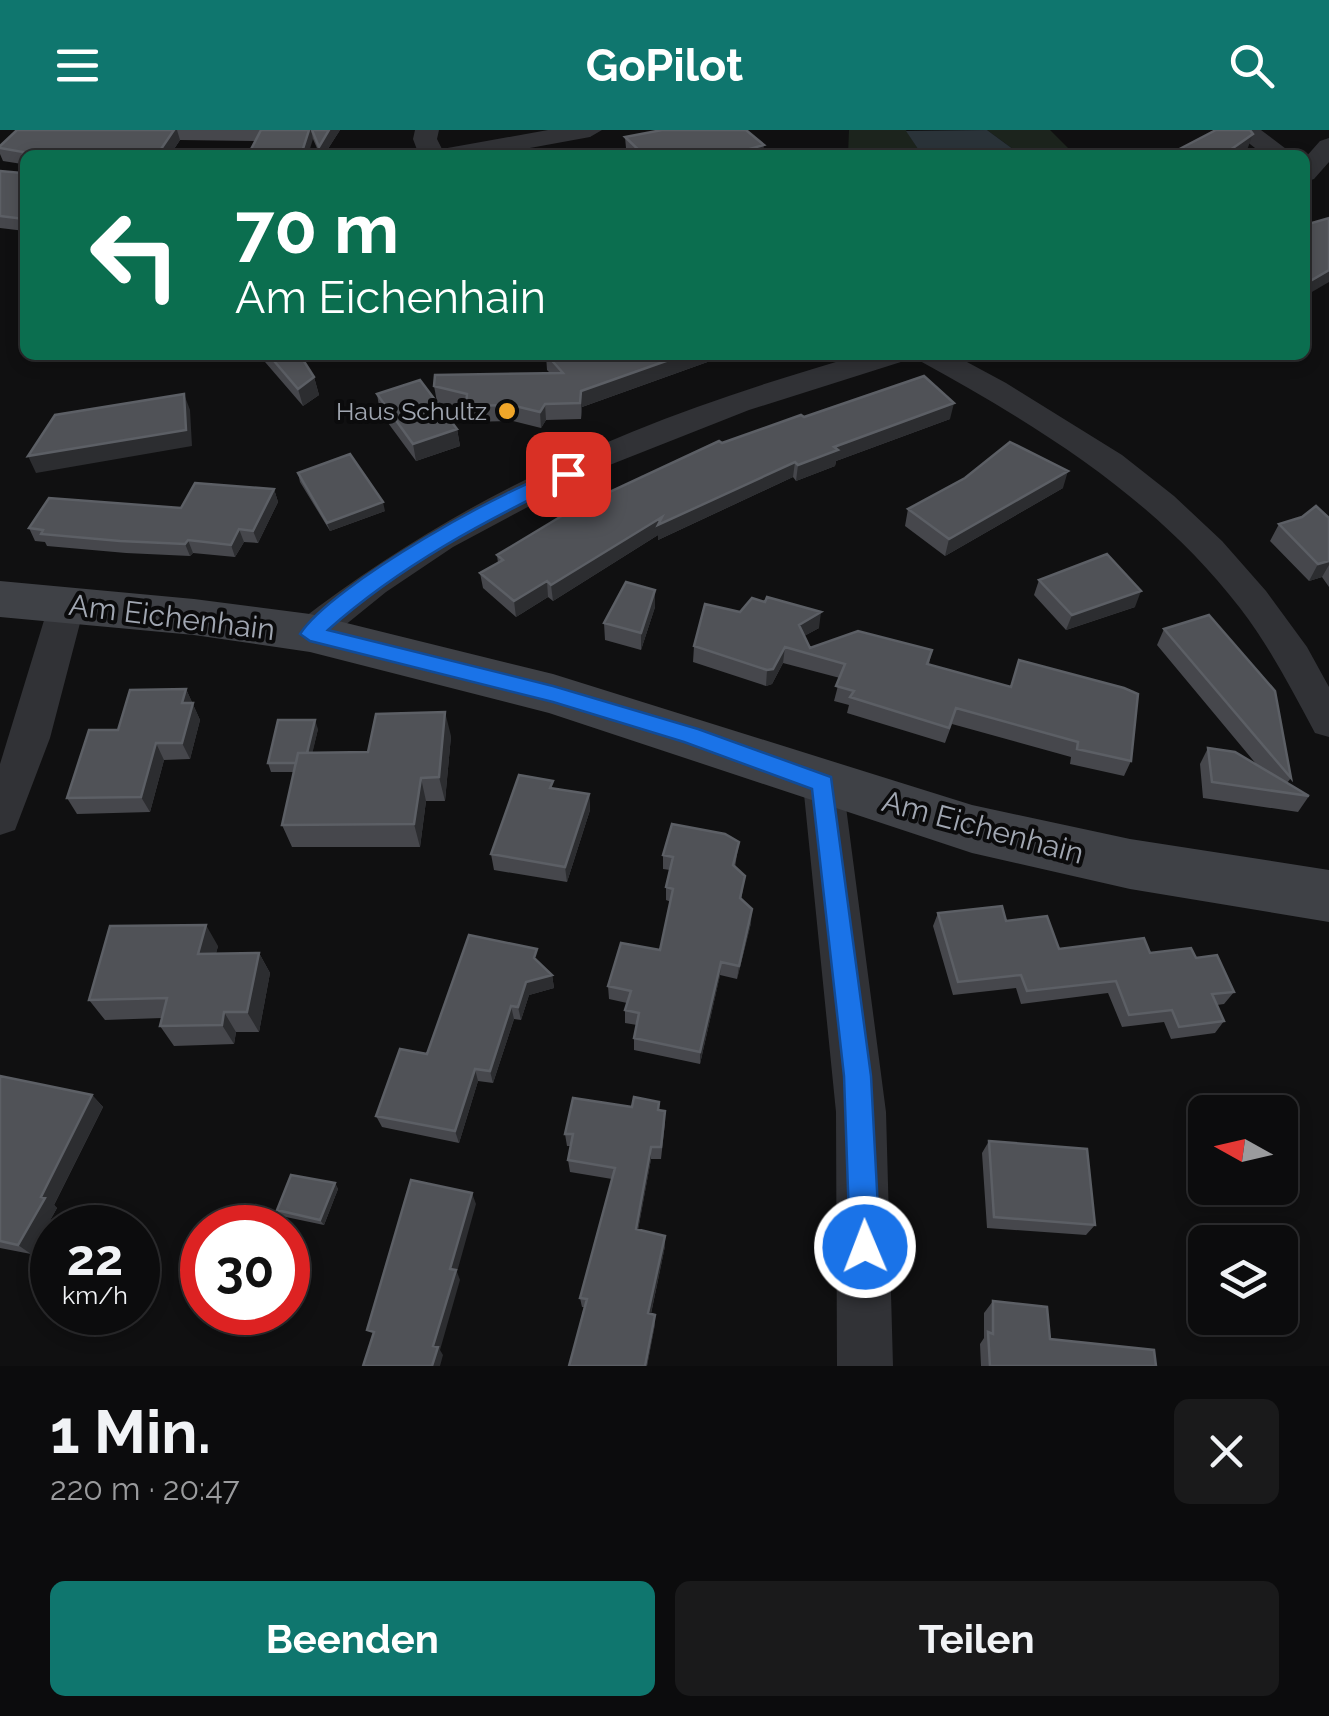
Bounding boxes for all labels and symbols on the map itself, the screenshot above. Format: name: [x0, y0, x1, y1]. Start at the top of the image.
place label: Haus Schultz: [336, 396, 487, 426]
marker: Haus Schultz: [496, 400, 518, 422]
pin: [526, 432, 611, 517]
street label: Am Eichenhain: [67, 587, 277, 647]
street label: Am Eichenhain: [878, 783, 1088, 871]
north arrow: [1188, 1095, 1298, 1205]
position arrow: [813, 1195, 917, 1299]
speed limit sign: 30: [180, 1205, 310, 1335]

